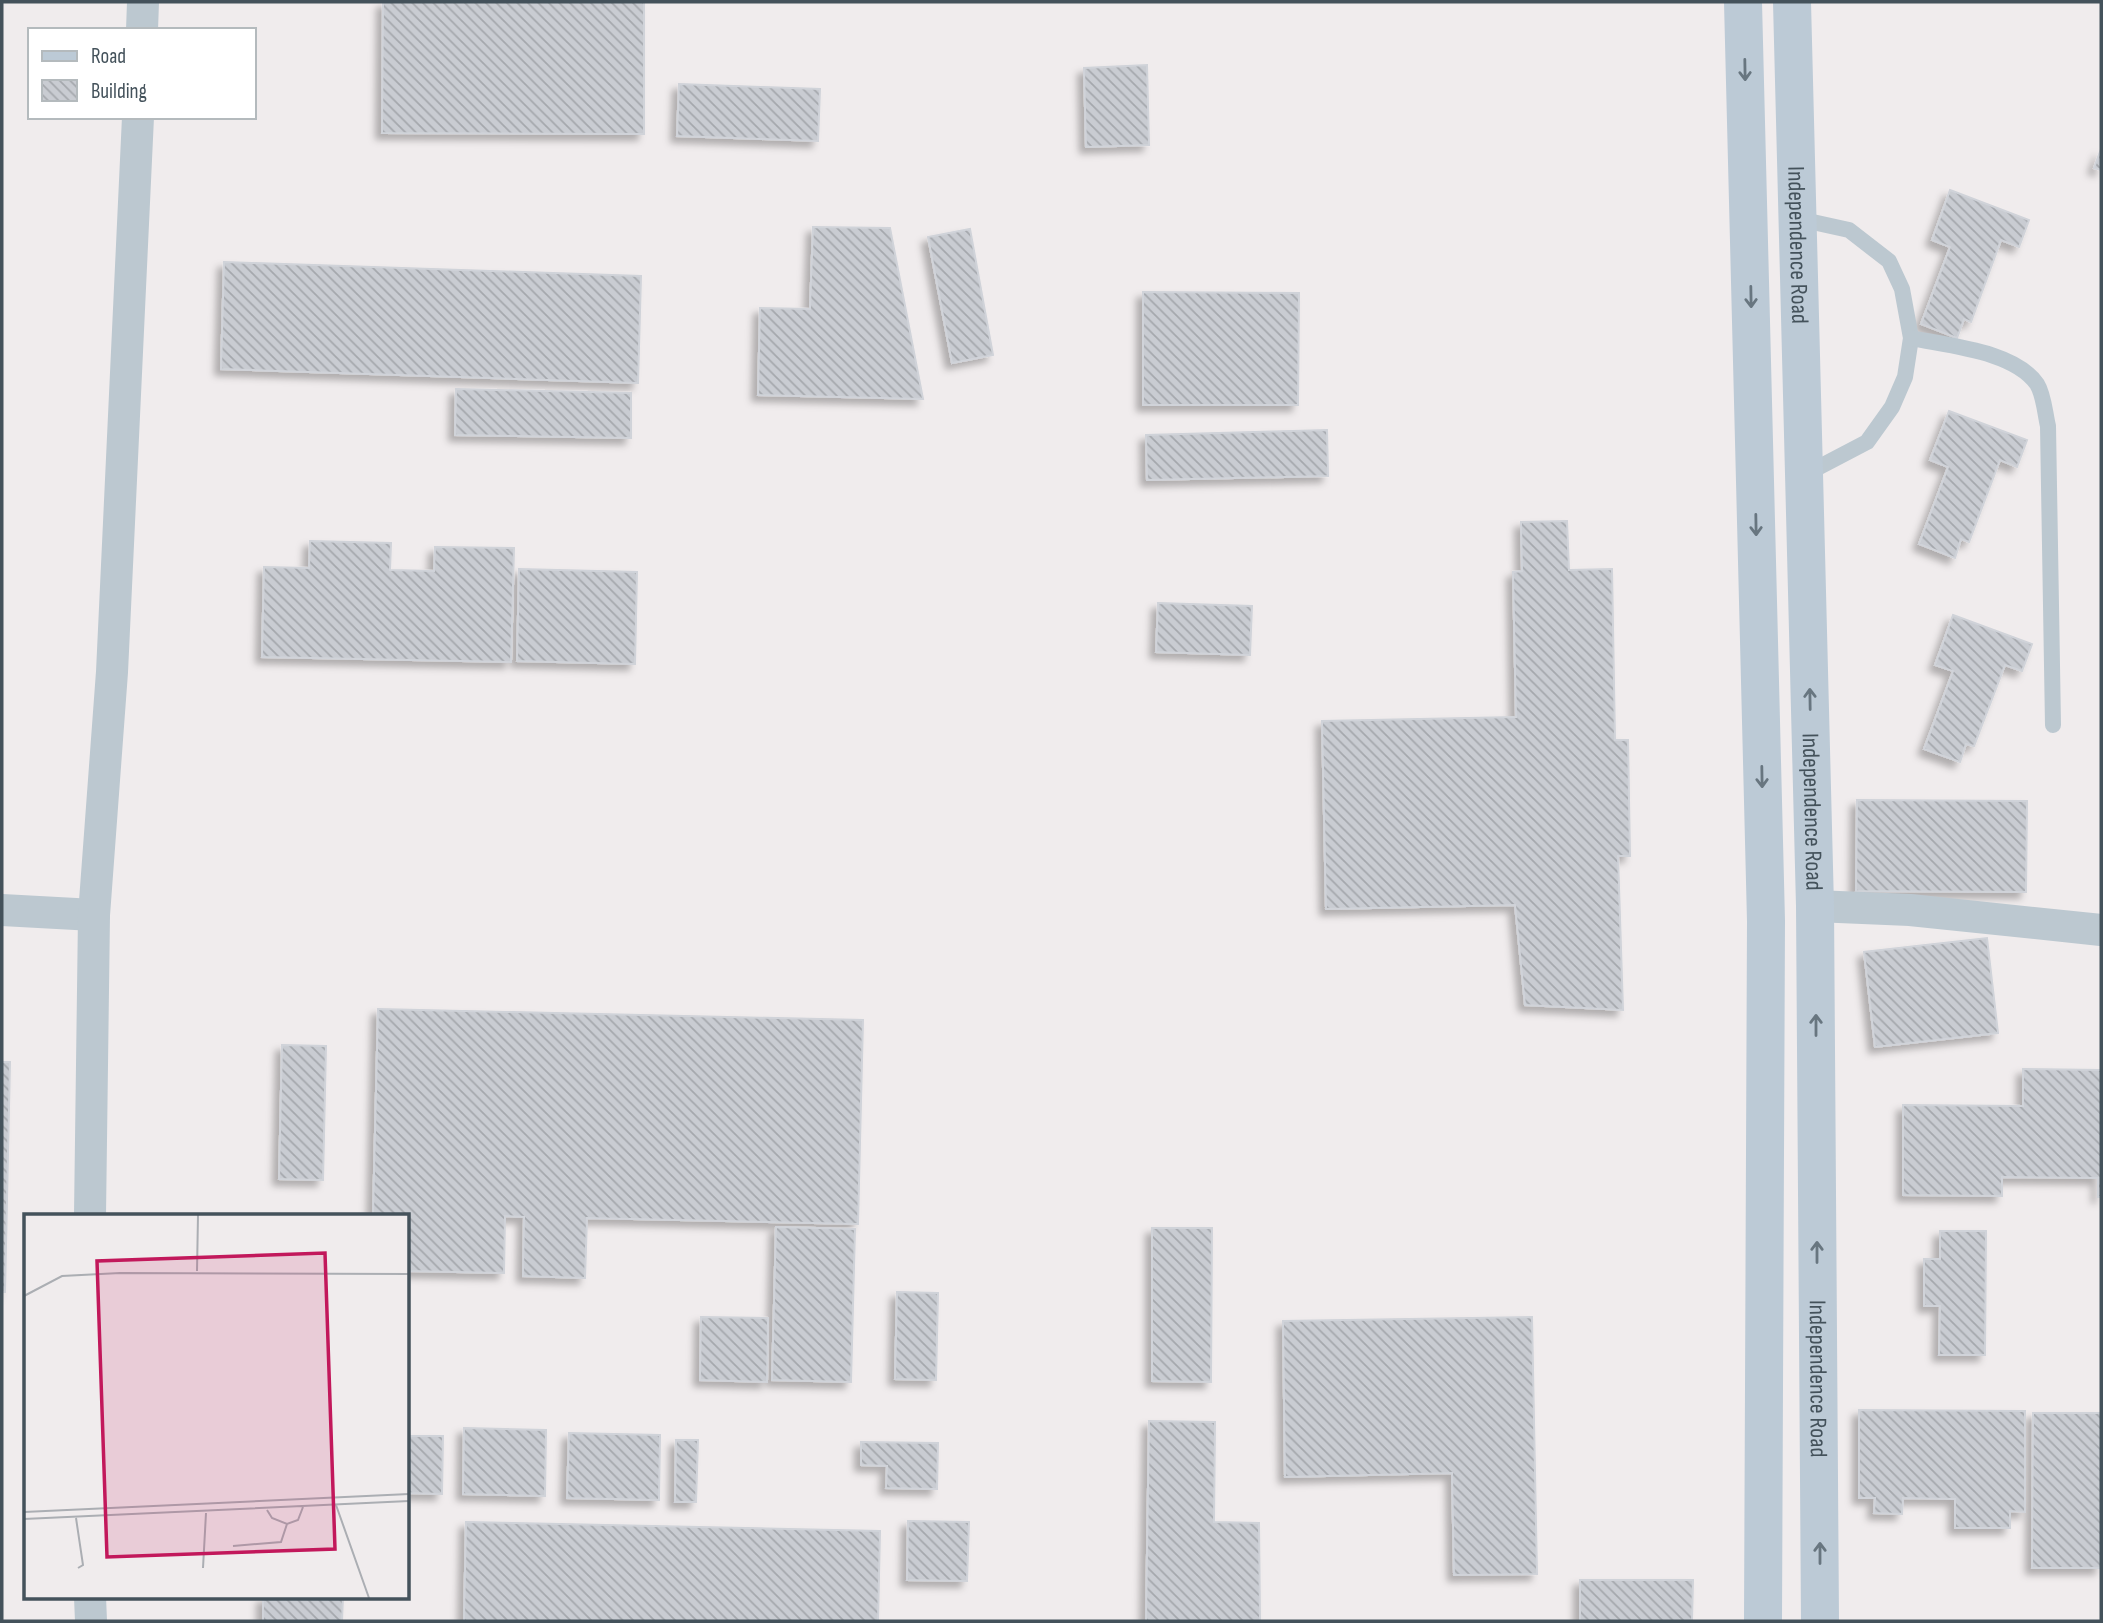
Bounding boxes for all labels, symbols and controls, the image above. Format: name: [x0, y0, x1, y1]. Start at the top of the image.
legend: [28, 28, 256, 119]
text: Road: [91, 44, 126, 69]
one-way arrow: [1738, 58, 1752, 81]
text: Building: [91, 79, 147, 104]
street label: Independence Road: [1782, 166, 1815, 324]
one-way arrow: [1744, 286, 1757, 309]
one-way arrow: [1749, 513, 1763, 536]
one-way arrow: [1803, 688, 1816, 711]
street label: Independence Road: [1796, 733, 1829, 891]
one-way arrow: [1756, 765, 1769, 788]
one-way arrow: [1809, 1013, 1823, 1036]
inset map: [24, 1214, 410, 1598]
one-way arrow: [1810, 1241, 1824, 1264]
street label: Independence Road: [1803, 1300, 1833, 1458]
one-way arrow: [1813, 1542, 1826, 1565]

